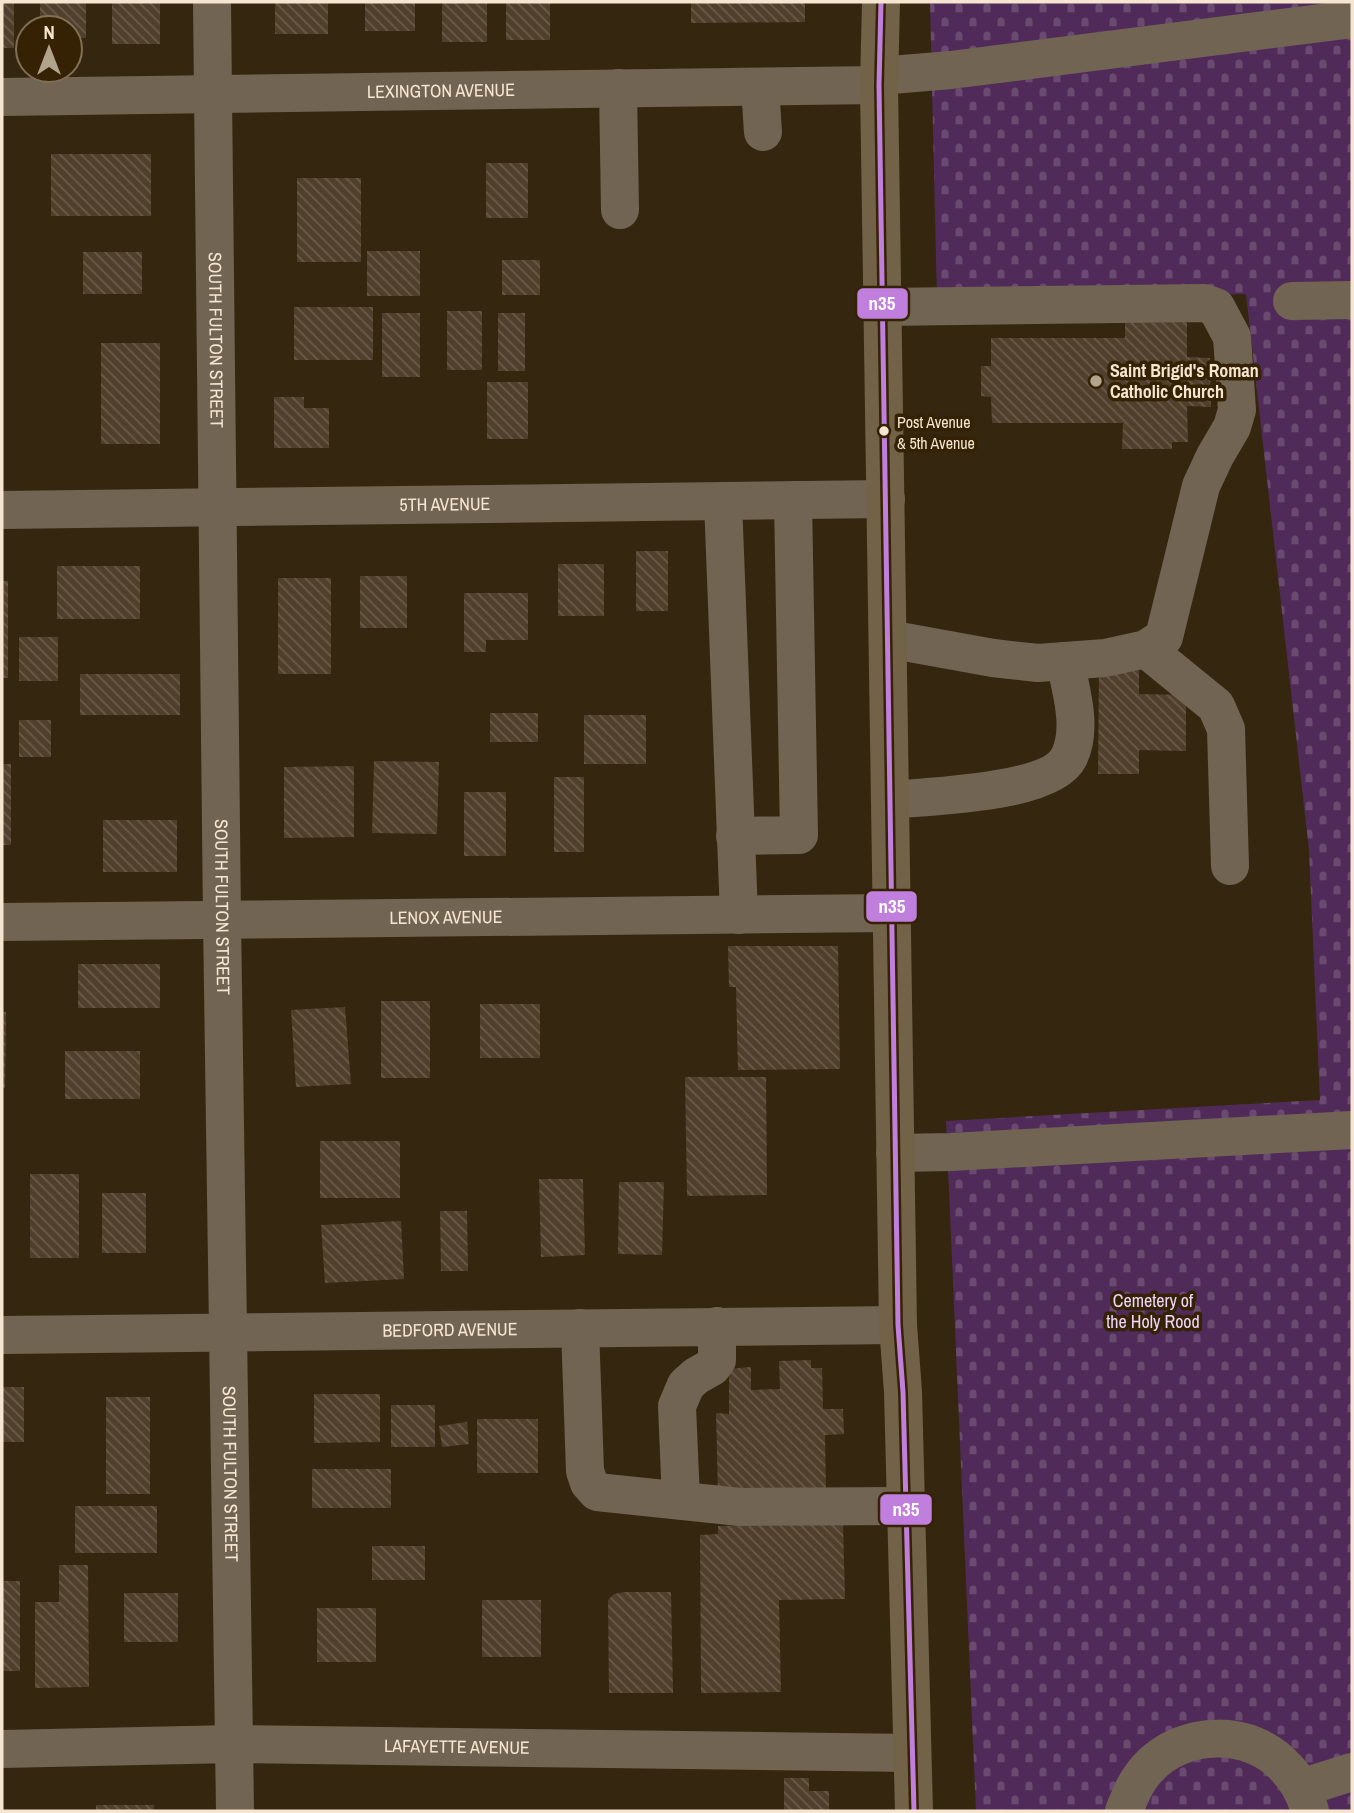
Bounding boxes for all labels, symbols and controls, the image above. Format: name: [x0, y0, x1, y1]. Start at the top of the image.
north arrow: [14, 14, 84, 84]
text: N: [43, 19, 55, 45]
street label: LEXINGTON AVENUE: [367, 77, 515, 104]
street label: SOUTH FULTON STREET: [203, 252, 230, 428]
line badge: n35: [856, 287, 909, 320]
text: n35: [869, 290, 896, 316]
place label: Saint Brigid's Roman Catholic Church: [1110, 358, 1259, 404]
marker: Saint Brigid's Roman Catholic Church: [1088, 373, 1104, 389]
place label: Post Avenue & 5th Avenue: [897, 411, 975, 454]
marker: Post Avenue & 5th Avenue: [877, 424, 891, 438]
street label: 5TH AVENUE: [399, 491, 491, 517]
street label: SOUTH FULTON STREET: [209, 819, 236, 995]
line badge: n35: [865, 890, 918, 923]
text: n35: [879, 893, 906, 919]
street label: LENOX AVENUE: [389, 904, 503, 930]
park label: Cemetery of the Holy Rood: [1106, 1288, 1200, 1334]
street label: BEDFORD AVENUE: [382, 1316, 518, 1343]
street label: SOUTH FULTON STREET: [217, 1386, 244, 1562]
line badge: n35: [879, 1493, 933, 1526]
text: n35: [893, 1496, 920, 1522]
street label: LAFAYETTE AVENUE: [384, 1733, 530, 1760]

